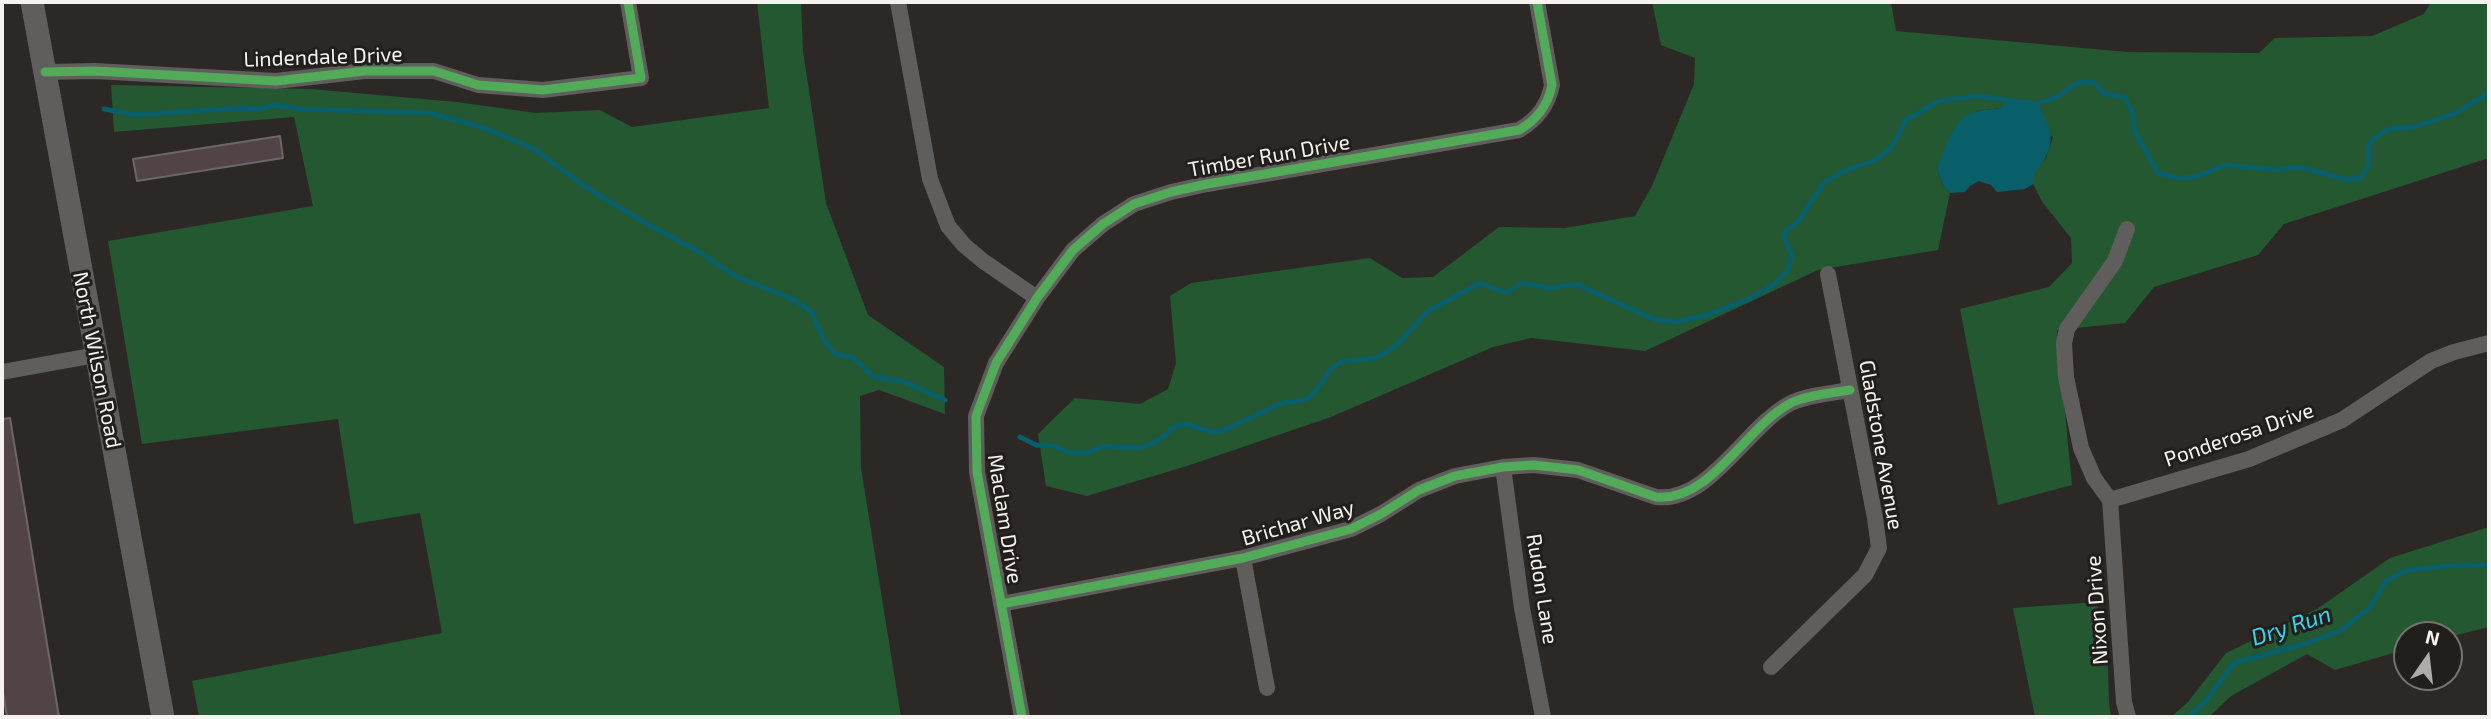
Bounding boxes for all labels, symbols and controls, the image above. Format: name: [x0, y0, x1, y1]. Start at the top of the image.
street label: Lindendale Drive: [243, 42, 403, 72]
street label: Timber Run Drive: [1186, 129, 1352, 183]
street label: North Wilson Road: [68, 270, 126, 450]
street label: Gladstone Avenue: [1854, 358, 1908, 532]
street label: Ponderosa Drive: [2161, 398, 2317, 472]
street label: Maclam Drive: [982, 452, 1028, 586]
street label: Brichar Way: [1239, 495, 1357, 551]
street label: Rudon Lane: [1521, 532, 1563, 646]
street label: Nixon Drive: [2081, 554, 2113, 666]
water label: Dry Run: [2248, 600, 2334, 652]
north arrow: [2393, 621, 2463, 691]
text: N: [2423, 624, 2442, 650]

